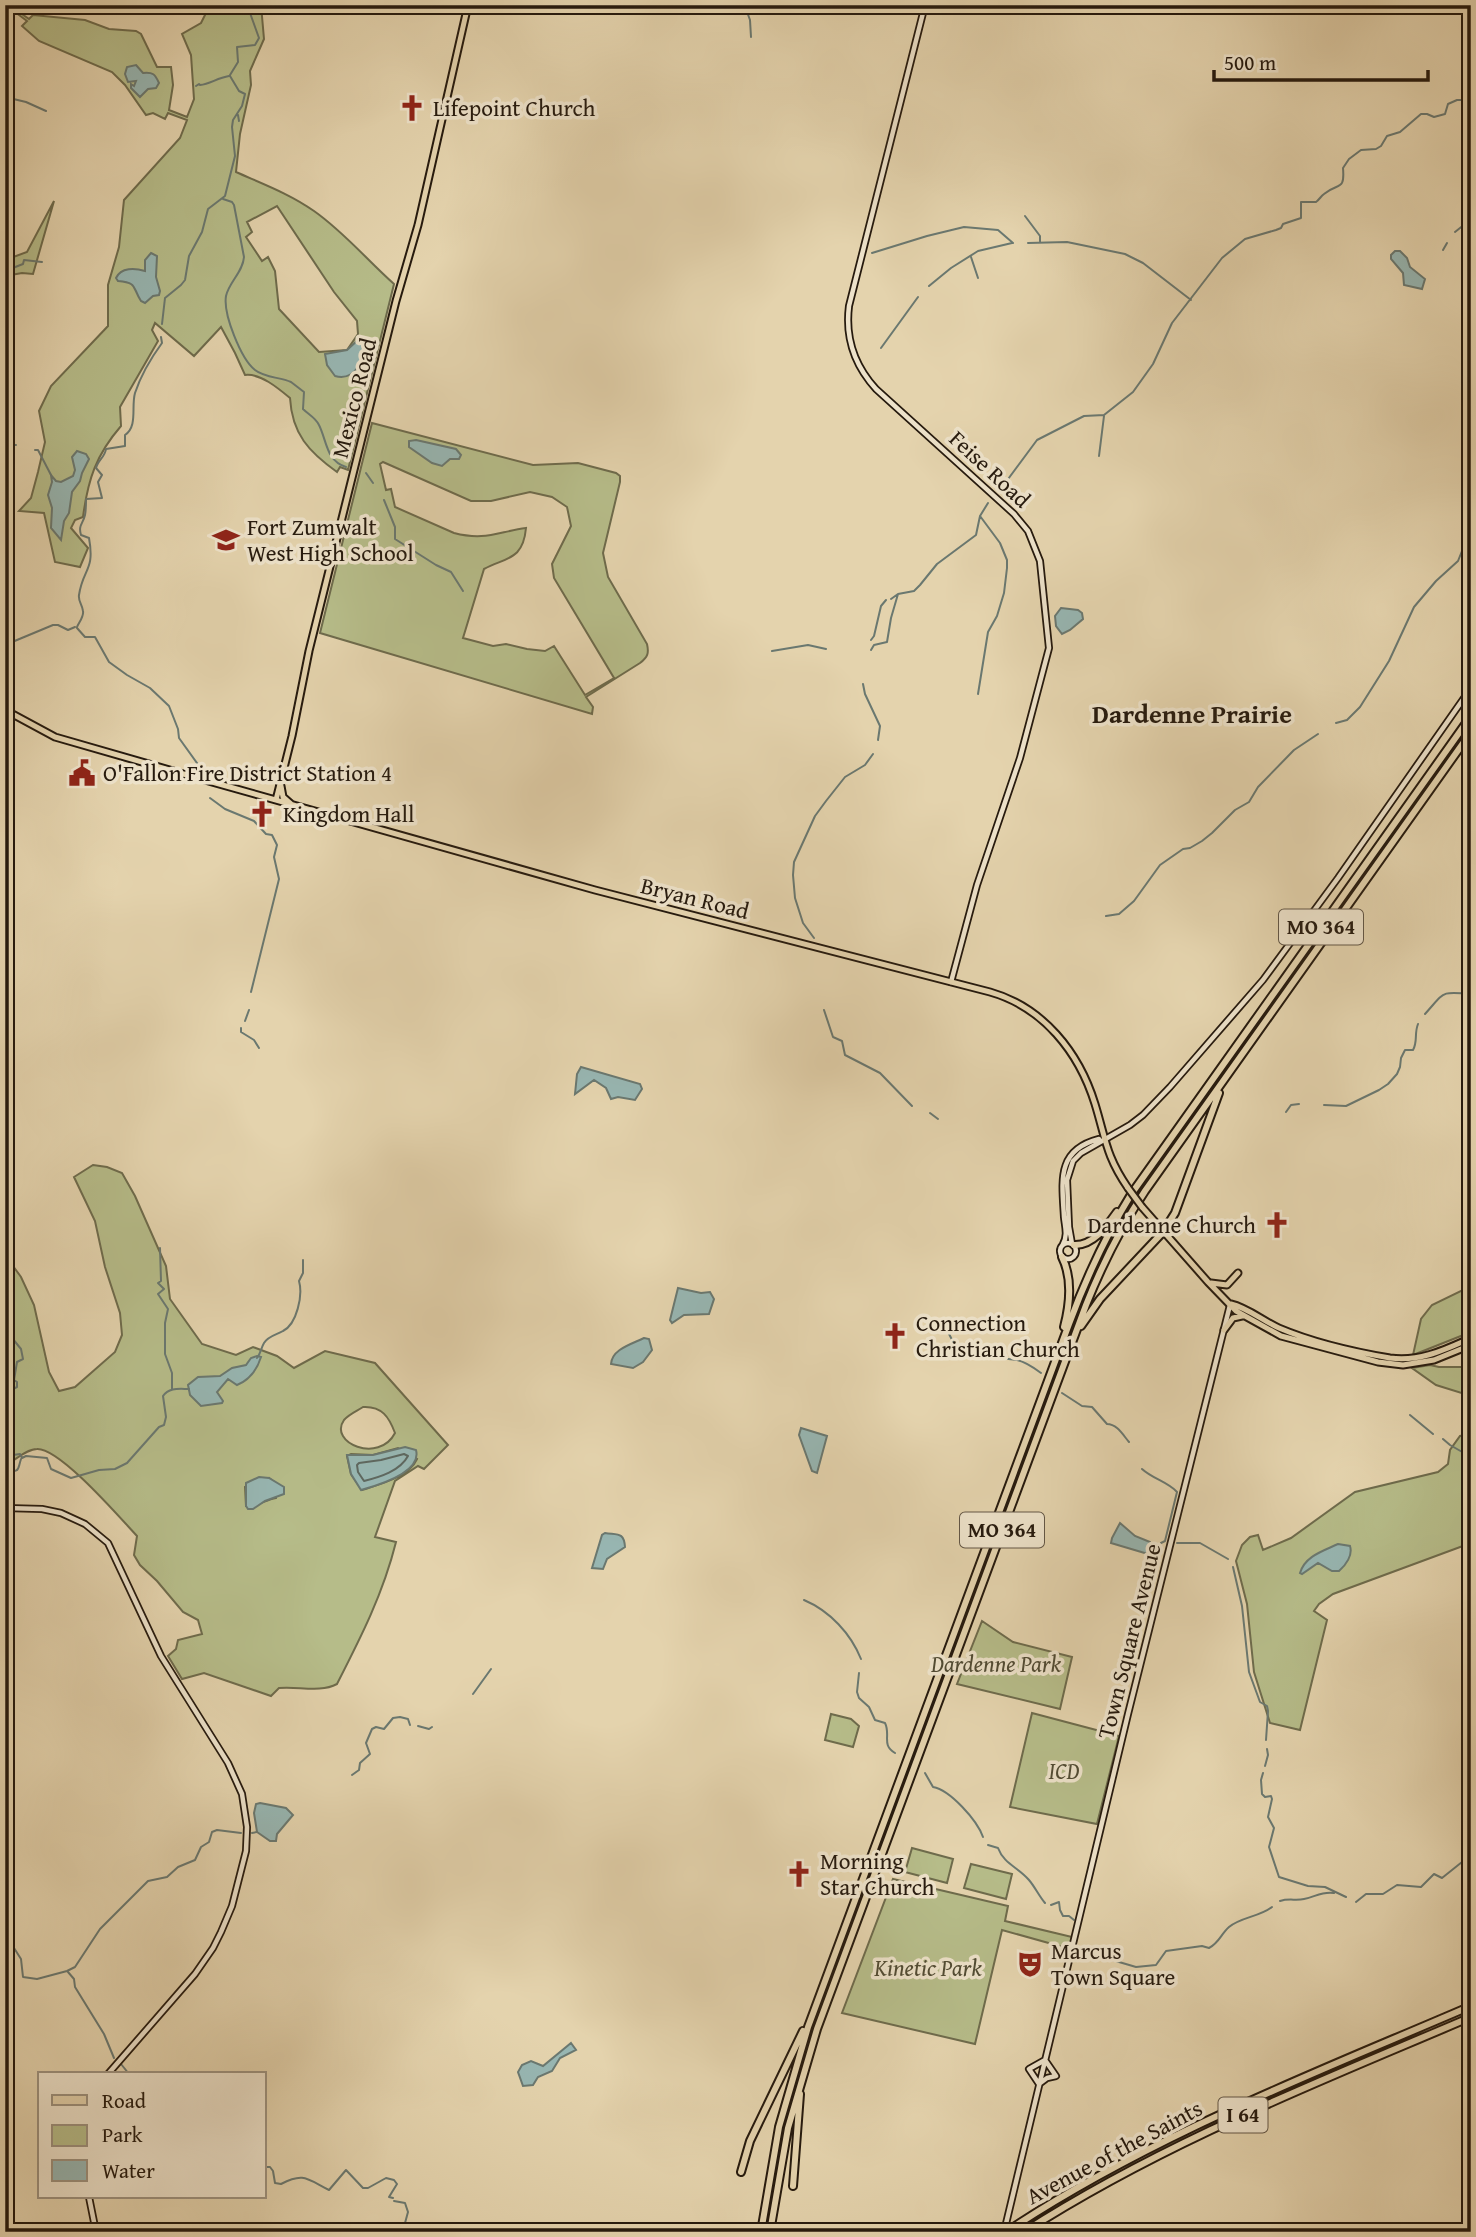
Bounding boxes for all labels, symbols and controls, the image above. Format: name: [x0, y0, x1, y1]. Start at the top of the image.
scale bar: [1214, 38, 1427, 82]
text: 500 m: [1224, 47, 1276, 78]
place label: Lifepoint Church: [433, 91, 595, 124]
church icon: Lifepoint Church: [397, 93, 427, 123]
street label: Mexico Road: [323, 334, 385, 461]
street label: Feise Road: [942, 422, 1039, 516]
place label: Fort Zumwalt West High School: [247, 510, 414, 569]
school or university icon: Fort Zumwalt West High School: [211, 525, 241, 555]
district label: Dardenne Prairie: [1092, 694, 1292, 733]
place label: O'Fallon Fire District Station 4: [103, 756, 392, 789]
public building icon: O'Fallon Fire District Station 4: [67, 758, 97, 788]
place label: Kingdom Hall: [283, 797, 414, 830]
church icon: Kingdom Hall: [247, 799, 277, 829]
street label: Bryan Road: [637, 868, 753, 927]
road number: MO 364: [1279, 909, 1363, 944]
place label: Dardenne Church: [1087, 1208, 1256, 1241]
church icon: Dardenne Church: [1262, 1210, 1292, 1240]
place label: Connection Christian Church: [916, 1306, 1080, 1365]
church icon: Connection Christian Church: [880, 1321, 910, 1351]
road number: MO 364: [960, 1512, 1044, 1548]
street label: Town Square Avenue: [1088, 1540, 1169, 1742]
park label: Dardenne Park: [930, 1647, 1062, 1680]
park label: ICD: [1049, 1754, 1080, 1787]
place label: Morning Star Church: [820, 1844, 935, 1903]
church icon: Morning Star Church: [784, 1859, 814, 1889]
place label: Marcus Town Square: [1051, 1934, 1175, 1993]
theatre icon: Marcus Town Square: [1015, 1949, 1045, 1979]
park label: Kinetic Park: [873, 1951, 982, 1984]
legend: [38, 2072, 266, 2198]
text: Road: [102, 2085, 147, 2116]
street label: Avenue of the Saints: [1020, 2091, 1208, 2212]
road number: I 64: [1218, 2098, 1268, 2132]
text: Park: [102, 2119, 143, 2150]
text: Water: [102, 2155, 155, 2186]

